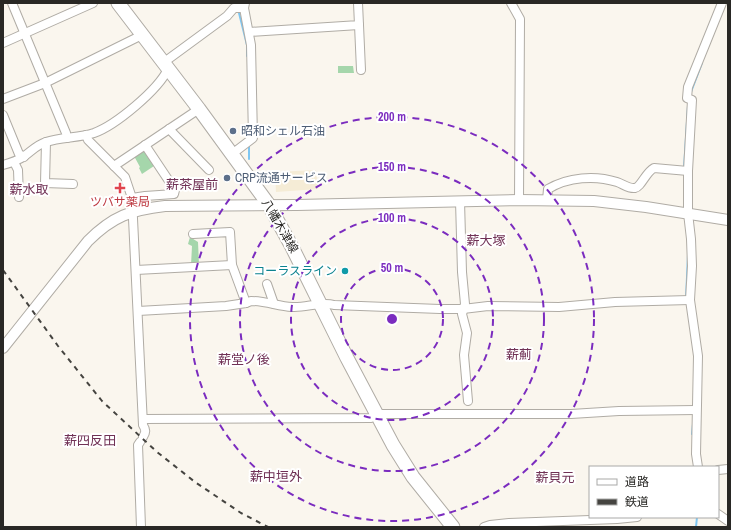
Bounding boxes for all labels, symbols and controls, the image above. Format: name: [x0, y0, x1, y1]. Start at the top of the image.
text: 200 m: [378, 109, 406, 125]
place label: 昭和シェル石油: [241, 123, 325, 139]
marker: 昭和シェル石油: [228, 126, 238, 136]
text: 150 m: [378, 159, 406, 175]
place label: CRP流通サービス: [235, 170, 328, 186]
marker: CRP流通サービス: [222, 173, 232, 183]
district label: 薪茶屋前: [166, 176, 218, 193]
district label: 薪水取: [9, 181, 49, 198]
marker: ツバサ薬局: [115, 183, 125, 193]
place label: ツバサ薬局: [90, 194, 150, 210]
street label: 八幡木津線: [258, 196, 302, 256]
text: 100 m: [378, 210, 406, 226]
district label: 薪大塚: [466, 232, 506, 249]
text: 50 m: [381, 260, 403, 276]
place label: コーラスライン: [253, 263, 337, 279]
marker: コーラスライン: [340, 266, 350, 276]
centre of rings: [385, 312, 399, 326]
district label: 薪薊: [506, 346, 532, 363]
district label: 薪堂ノ後: [218, 351, 270, 368]
district label: 薪四反田: [64, 432, 116, 449]
legend: [589, 466, 719, 518]
district label: 薪中垣外: [250, 468, 302, 485]
district label: 薪貝元: [535, 469, 575, 486]
text: 道路: [625, 474, 649, 490]
text: 鉄道: [625, 494, 649, 510]

